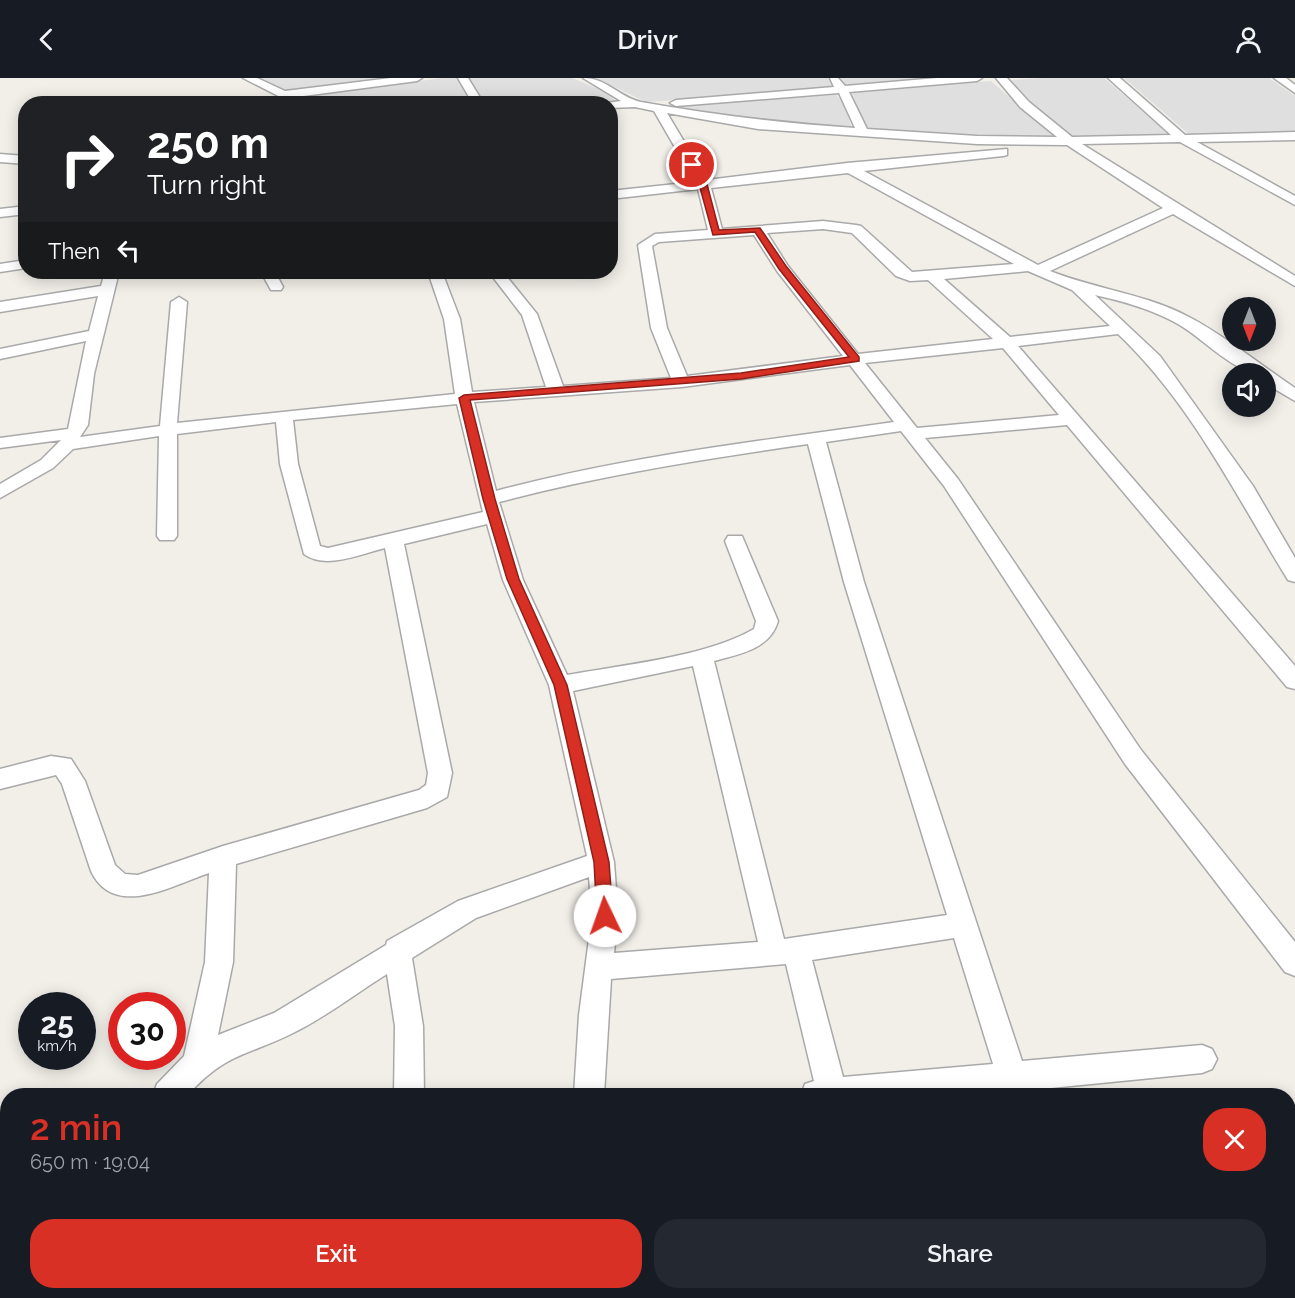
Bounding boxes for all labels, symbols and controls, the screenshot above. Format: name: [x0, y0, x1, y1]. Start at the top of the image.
icon: back: [30, 23, 63, 56]
icon: person: [1232, 23, 1265, 56]
text: Drivr: [617, 24, 678, 55]
text: 250 m: [147, 119, 269, 168]
icon: right: [48, 120, 126, 198]
pin: [666, 139, 717, 190]
icon: arrive: [675, 148, 708, 181]
text: Turn right: [147, 169, 266, 200]
icon: left: [112, 234, 145, 267]
text: Then: [48, 238, 100, 264]
north arrow: [1222, 297, 1276, 351]
map controls: [1222, 297, 1276, 417]
button: sound: [1222, 363, 1276, 417]
position arrow: [573, 884, 637, 948]
speed limit sign: 30: [108, 992, 186, 1070]
text: 25: [40, 1006, 74, 1041]
text: km/h: [37, 1037, 77, 1055]
text: 2 min: [30, 1106, 122, 1148]
button: close: [1203, 1108, 1266, 1171]
text: 650 m · 19:04: [30, 1150, 150, 1174]
button: Exit: [30, 1219, 642, 1288]
button: Share: [654, 1219, 1266, 1288]

